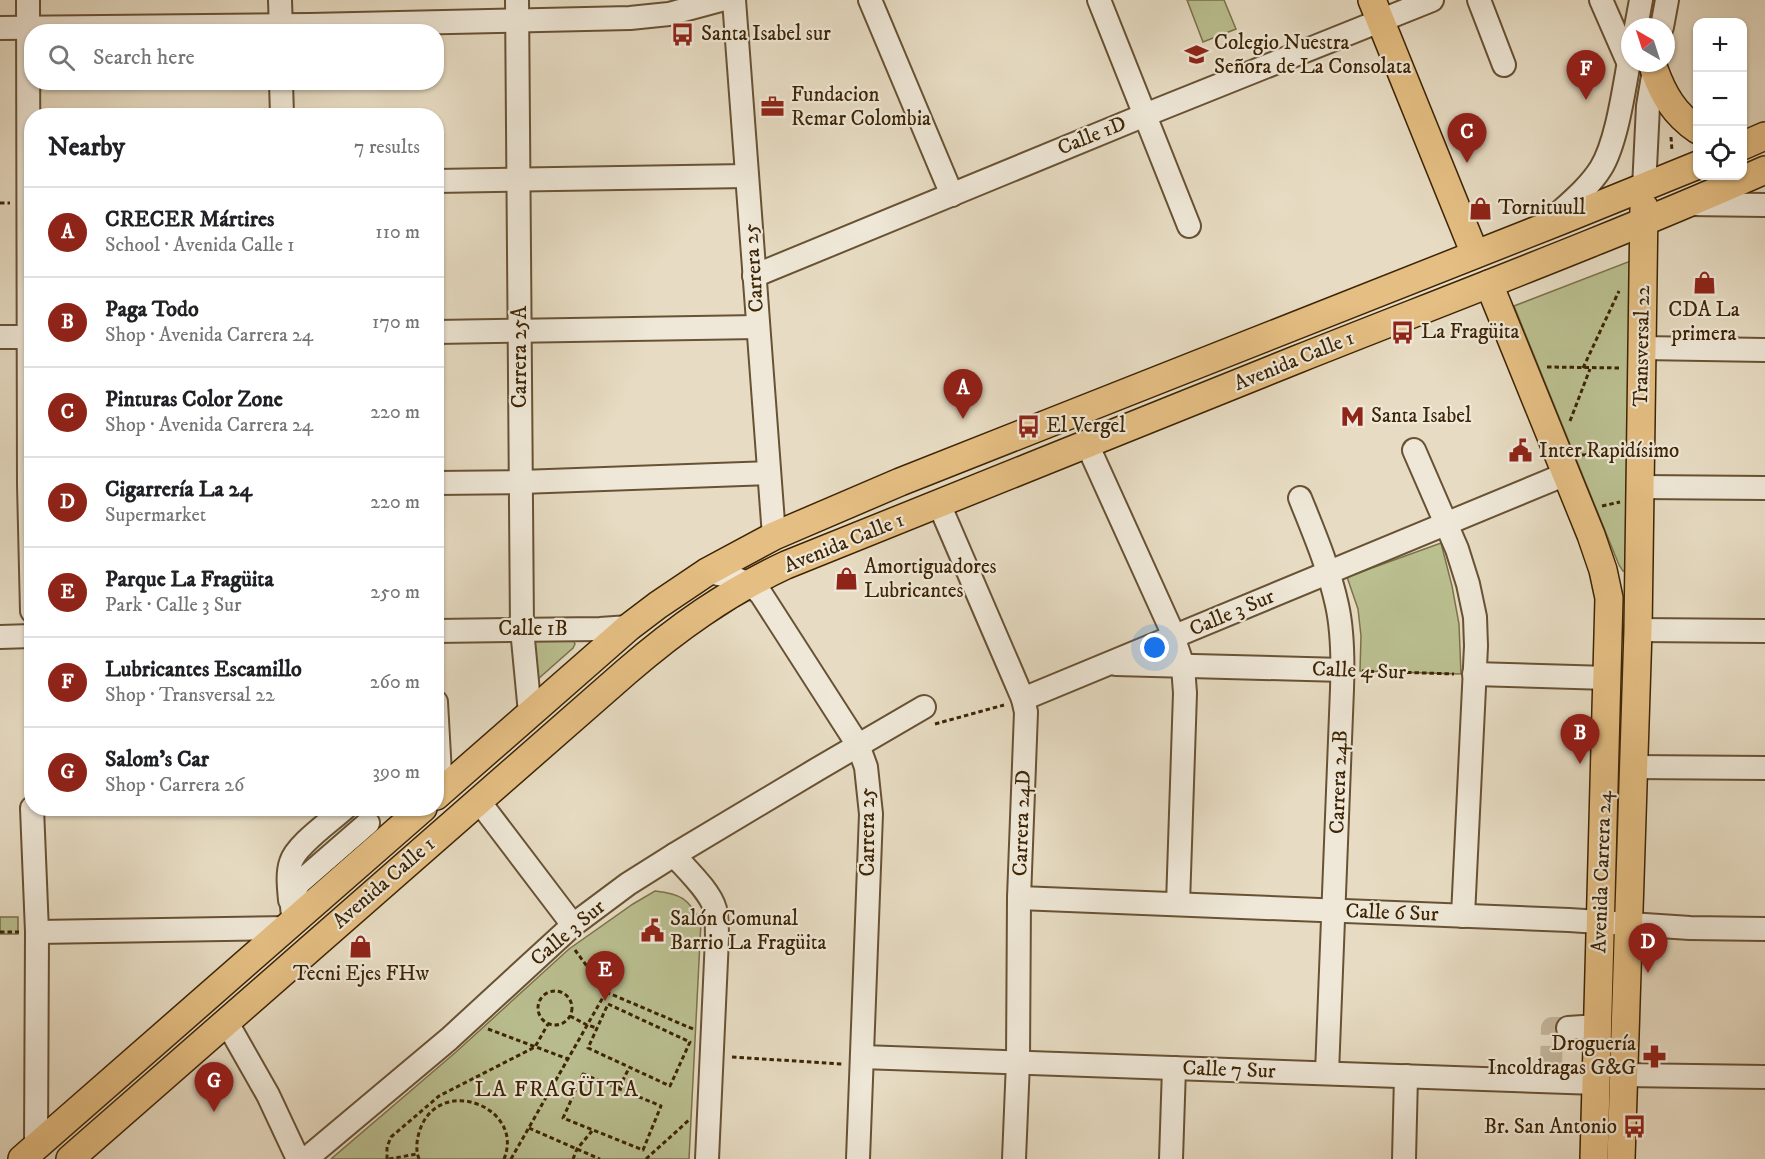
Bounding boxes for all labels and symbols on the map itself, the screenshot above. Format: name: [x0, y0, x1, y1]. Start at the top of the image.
north arrow: [1621, 18, 1675, 72]
bus stop icon: Santa Isabel sur: [670, 21, 696, 47]
place label: Santa Isabel sur: [701, 21, 831, 47]
place label: Colegio Nuestra Señora de La Consolata: [1214, 30, 1411, 80]
school or university icon: Colegio Nuestra Señora de La Consolata: [1183, 42, 1209, 68]
pin: F: [1566, 51, 1606, 100]
place label: Fundacion Remar Colombia: [791, 82, 931, 132]
office icon: Fundacion Remar Colombia: [760, 94, 786, 120]
street label: Calle 1D: [1054, 110, 1130, 162]
pin: C: [1448, 114, 1486, 163]
shop icon: Tornituull: [1467, 195, 1493, 221]
place label: Tornituull: [1498, 195, 1586, 221]
street label: Carrera 25: [738, 223, 770, 313]
shop icon: CDA La primera: [1691, 269, 1717, 295]
street label: Transversal 22: [1628, 284, 1656, 407]
place label: CDA La primera: [1668, 297, 1740, 347]
street label: Carrera 25A: [507, 305, 533, 408]
bus stop icon: La Fragüita: [1390, 319, 1416, 345]
place label: La Fragüita: [1421, 319, 1520, 345]
street label: Avenida Calle 1: [1230, 325, 1358, 397]
pin: A: [944, 370, 982, 419]
metro station icon: Santa Isabel: [1340, 403, 1366, 429]
place label: Santa Isabel: [1371, 403, 1472, 429]
bus stop icon: El Vergel: [1015, 413, 1041, 439]
place label: El Vergel: [1046, 413, 1126, 439]
public building icon: Inter Rapidísimo: [1508, 438, 1534, 464]
place label: Inter Rapidísimo: [1539, 438, 1679, 464]
street label: Avenida Calle 1: [780, 507, 908, 579]
place label: Amortiguadores Lubricantes: [864, 554, 997, 604]
shop icon: Amortiguadores Lubricantes: [833, 566, 859, 592]
street label: Calle 3 Sur: [1186, 583, 1279, 643]
street label: Calle 1B: [498, 616, 568, 642]
your location: [1140, 633, 1169, 662]
street label: Calle 4 Sur: [1311, 656, 1407, 686]
pin: B: [1560, 714, 1600, 764]
street label: Carrera 24B: [1324, 730, 1354, 834]
street label: Carrera 24D: [1007, 769, 1037, 877]
street label: Carrera 25: [855, 787, 881, 877]
street label: Avenida Carrera 24: [1586, 790, 1618, 953]
street label: Avenida Calle 1: [327, 831, 441, 935]
street label: Calle 3 Sur: [525, 894, 611, 972]
street label: Calle 6 Sur: [1345, 898, 1439, 928]
place label: Salón Comunal Barrio La Fragüita: [670, 906, 827, 956]
public building icon: Salón Comunal Barrio La Fragüita: [639, 918, 665, 944]
pin: D: [1628, 924, 1668, 973]
shop icon: Tecni Ejes FHw: [348, 933, 374, 959]
pin: E: [586, 952, 624, 1001]
place label: Tecni Ejes FHw: [293, 961, 430, 987]
place label: Droguería Incoldragas G&G: [1488, 1031, 1636, 1081]
pharmacy icon: Droguería Incoldragas G&G: [1641, 1043, 1667, 1069]
street label: Calle 7 Sur: [1182, 1055, 1276, 1085]
pin: G: [194, 1062, 234, 1112]
district label: LA FRAGÜITA: [475, 1076, 639, 1103]
place label: Br. San Antonio: [1484, 1114, 1617, 1140]
bus stop icon: Br. San Antonio: [1622, 1114, 1648, 1140]

